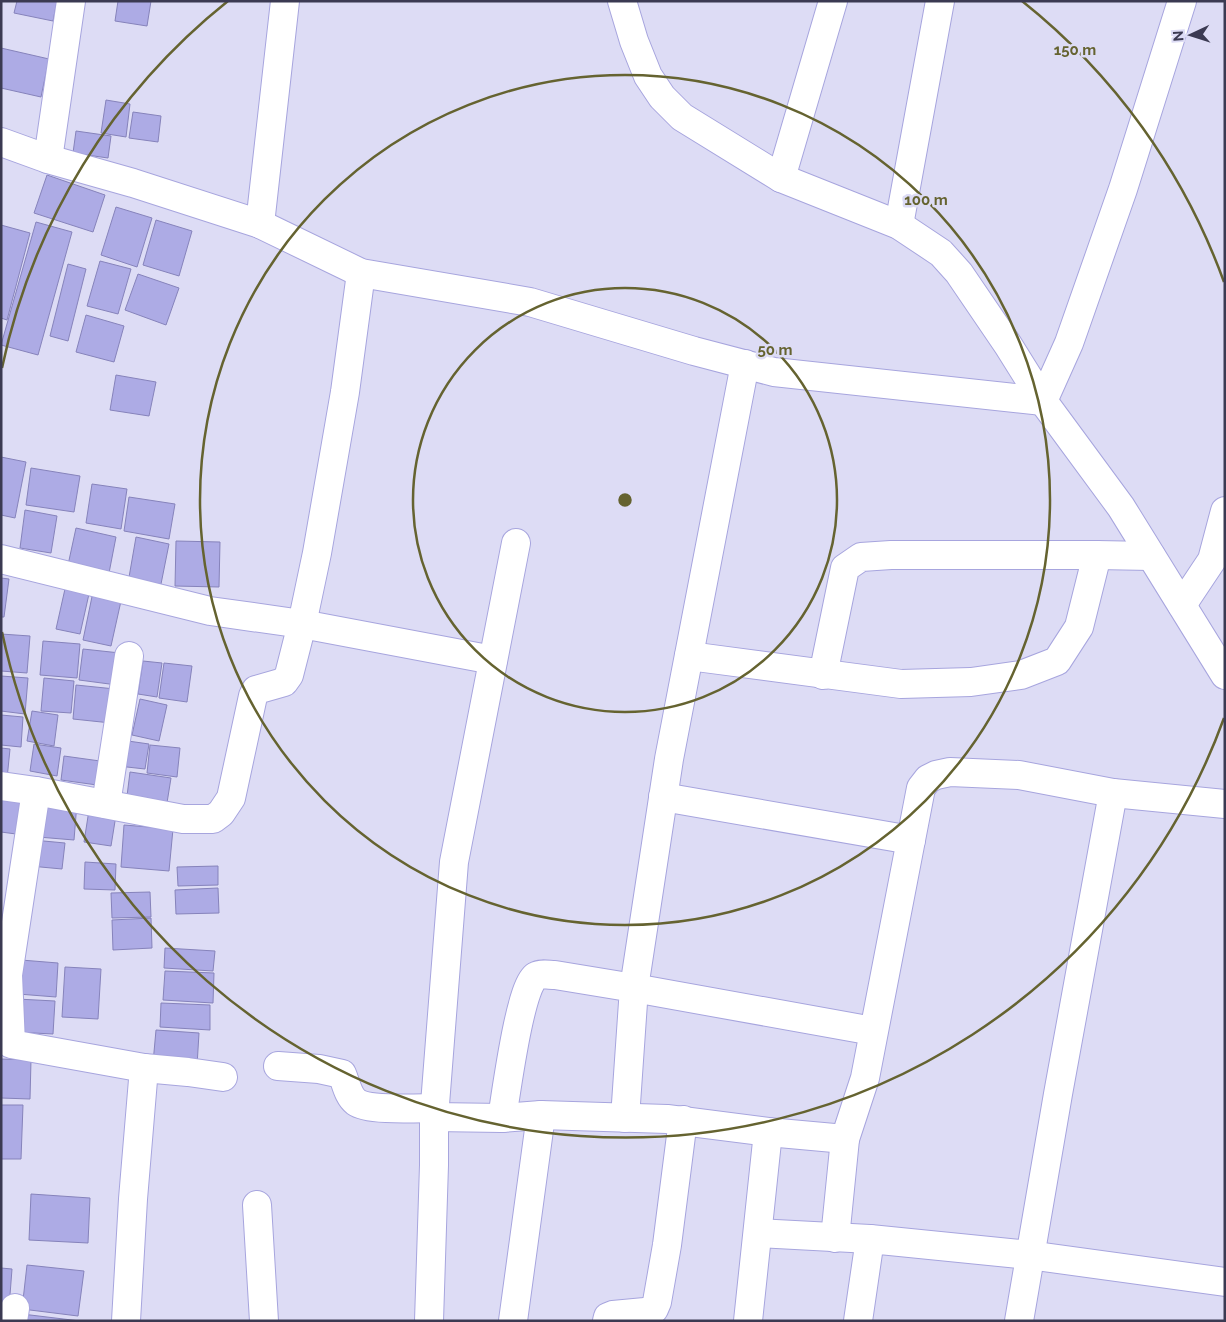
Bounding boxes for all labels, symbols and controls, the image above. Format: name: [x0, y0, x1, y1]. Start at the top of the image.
north arrow: [1166, 10, 1216, 60]
text: N: [1170, 30, 1186, 42]
text: 150 m: [1054, 41, 1096, 59]
text: 100 m: [904, 191, 948, 209]
text: 50 m: [757, 341, 793, 359]
centre of rings: [616, 491, 634, 509]

